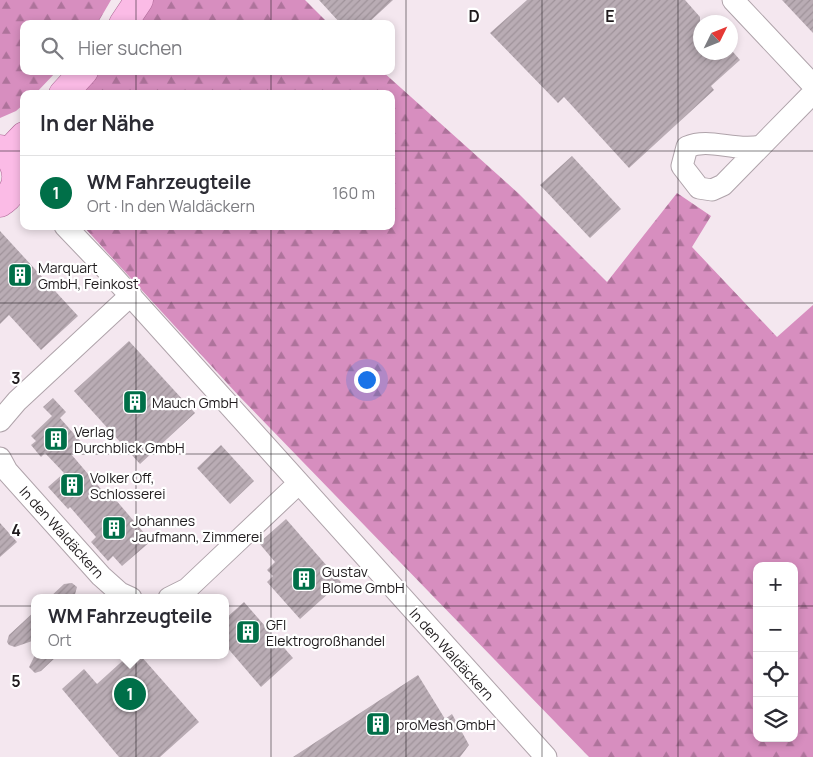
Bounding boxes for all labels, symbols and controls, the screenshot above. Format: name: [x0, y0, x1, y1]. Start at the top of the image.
text: D: [468, 5, 480, 27]
text: E: [605, 5, 615, 27]
north arrow: [693, 15, 738, 60]
search box: [20, 20, 395, 75]
icon: search: [38, 34, 66, 62]
text: Hier suchen: [78, 35, 182, 61]
text: In der Nähe: [40, 109, 154, 137]
text: WM Fahrzeugteile: [87, 169, 251, 195]
text: 1: [52, 182, 60, 204]
text: 160 m: [332, 182, 375, 204]
text: Ort · In den Waldäckern: [87, 195, 255, 217]
place label: Marquart GmbH, Feinkost: [38, 258, 139, 293]
building icon: Marquart GmbH, Feinkost: [7, 262, 33, 288]
text: 3: [11, 367, 21, 389]
your location: [354, 367, 380, 393]
building icon: Mauch GmbH: [122, 389, 148, 415]
place label: Mauch GmbH: [152, 393, 238, 412]
place label: Verlag Durchblick GmbH: [74, 422, 185, 457]
building icon: Verlag Durchblick GmbH: [43, 426, 69, 452]
place label: Volker Off, Schlosserei: [90, 468, 165, 503]
building icon: Volker Off, Schlosserei: [59, 472, 85, 498]
street label: In den Waldäckern: [16, 482, 108, 582]
place label: Johannes Jaufmann, Zimmerei: [132, 511, 262, 546]
building icon: Johannes Jaufmann, Zimmerei: [101, 515, 127, 541]
text: 4: [11, 519, 21, 541]
place label: Gustav Blome GmbH: [322, 562, 405, 597]
map controls: [753, 562, 798, 742]
button: +: [753, 562, 798, 607]
building icon: Gustav Blome GmbH: [291, 566, 317, 592]
popup: [31, 594, 229, 659]
text: WM Fahrzeugteile: [48, 603, 212, 629]
street label: In den Waldäckern: [406, 604, 498, 704]
button: −: [753, 607, 798, 652]
place label: GFI Elektrogroßhandel: [266, 615, 385, 650]
building icon: GFI Elektrogroßhandel: [235, 619, 261, 645]
text: Ort: [48, 629, 72, 651]
button: locate: [753, 652, 798, 697]
text: 5: [11, 670, 21, 692]
pin: 1: [114, 675, 146, 713]
button: layers: [753, 697, 798, 742]
building icon: proMesh GmbH: [365, 711, 391, 737]
place label: proMesh GmbH: [396, 715, 496, 734]

